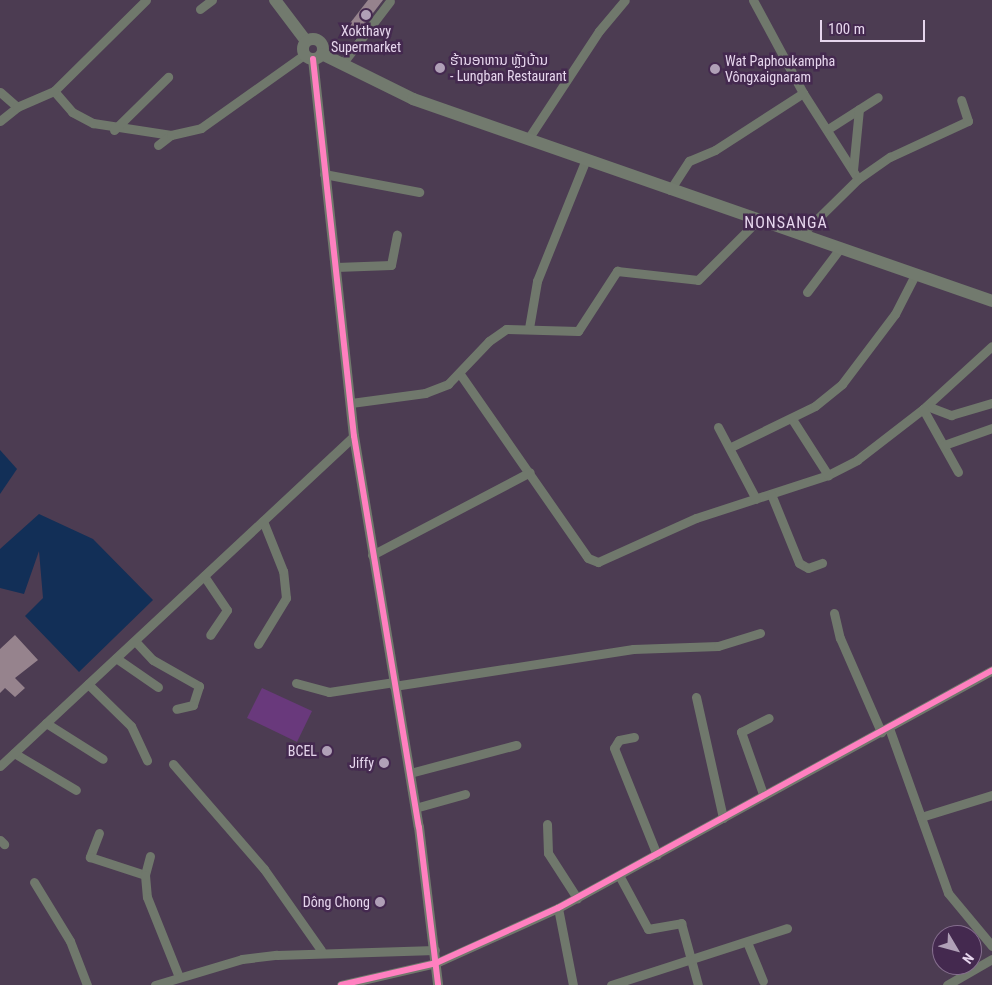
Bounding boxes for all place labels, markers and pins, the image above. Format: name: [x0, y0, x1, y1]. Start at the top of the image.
marker: Xokthavy Supermarket: [360, 9, 372, 21]
place label: Xokthavy Supermarket: [331, 23, 401, 56]
place label: ຮ້ານອາຫານ ຫຼັງບ້ານ - Lungban Restaurant: [450, 52, 567, 84]
place label: Wat Paphoukampha Vôngxaignaram: [725, 53, 835, 85]
marker: ຮ້ານອາຫານ ຫຼັງບ້ານ - Lungban Restaurant: [434, 62, 446, 74]
marker: Wat Paphoukampha Vôngxaignaram: [709, 63, 721, 75]
place label: BCEL: [288, 743, 317, 759]
marker: BCEL: [321, 745, 333, 757]
place label: Jiffy: [349, 755, 374, 771]
marker: Jiffy: [378, 757, 390, 769]
place label: Dông Chong: [303, 894, 370, 910]
marker: Dông Chong: [374, 896, 386, 908]

